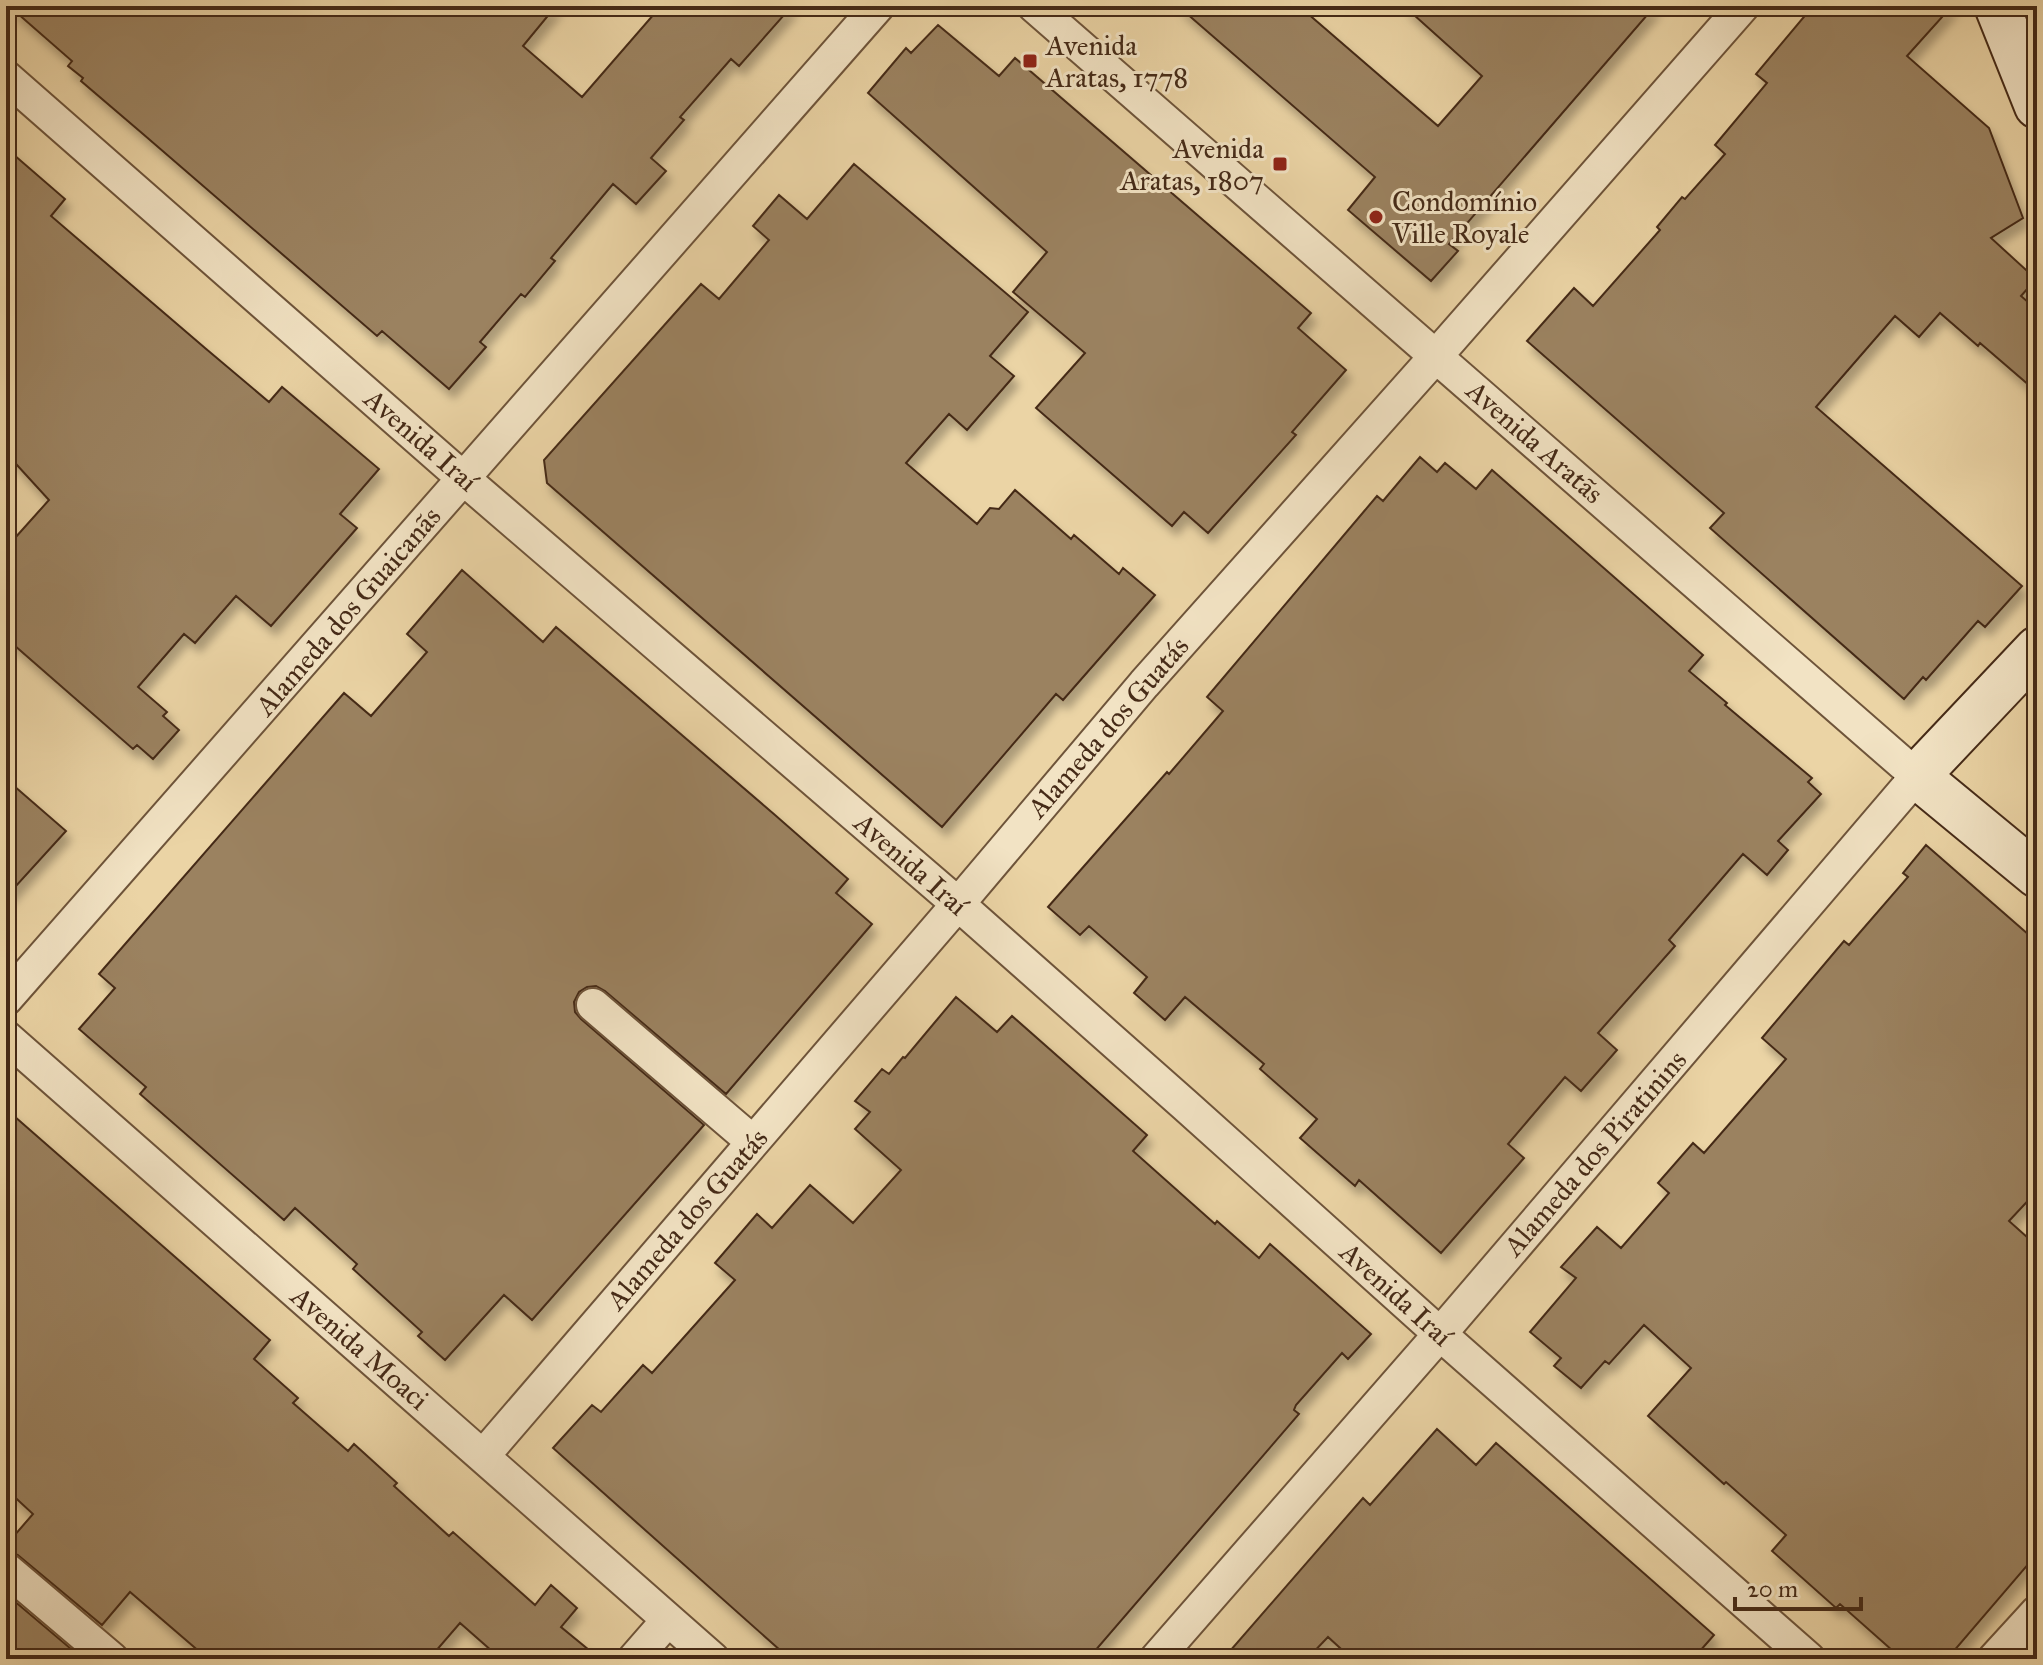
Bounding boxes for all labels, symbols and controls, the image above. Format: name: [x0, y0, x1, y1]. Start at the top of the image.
place label: Avenida Aratas, 1778: [1045, 28, 1188, 95]
marker: Avenida Aratas, 1778: [1021, 52, 1039, 70]
place label: Avenida Aratas, 1807: [1119, 131, 1264, 198]
marker: Avenida Aratas, 1807: [1271, 155, 1289, 173]
place label: Condomínio Ville Royale: [1391, 184, 1537, 251]
marker: Condomínio Ville Royale: [1367, 208, 1385, 226]
street label: Avenida Aratãs: [1459, 372, 1611, 511]
street label: Avenida Iraí: [356, 380, 486, 500]
street label: Alameda dos Guaicanãs: [247, 499, 448, 723]
street label: Alameda dos Guatás: [1019, 629, 1196, 826]
street label: Avenida Iraí: [846, 804, 976, 924]
street label: Alameda dos Piratinins: [1495, 1043, 1694, 1264]
street label: Alameda dos Guatás: [598, 1121, 775, 1318]
street label: Avenida Iraí: [1332, 1234, 1460, 1354]
street label: Avenida Moaci: [283, 1278, 436, 1418]
scale bar: [1735, 1561, 1861, 1611]
text: 20 m: [1747, 1574, 1798, 1604]

